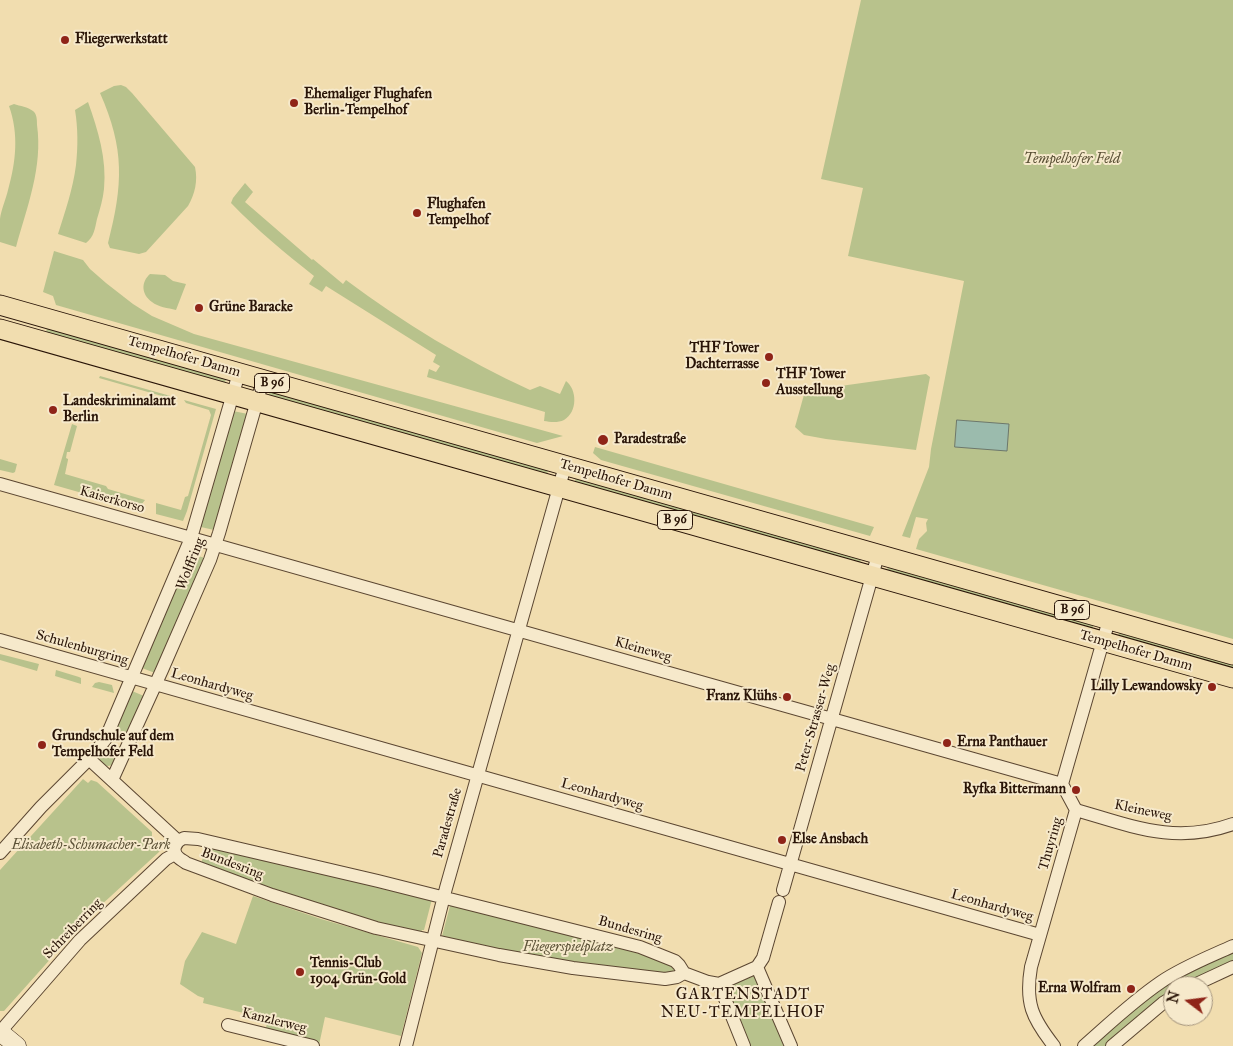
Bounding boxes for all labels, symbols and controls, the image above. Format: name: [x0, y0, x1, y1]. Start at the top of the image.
place label: Fliegerwerkstatt: [75, 32, 168, 48]
marker: Fliegerwerkstatt: [59, 34, 71, 46]
place label: Ehemaliger Flughafen Berlin-Tempelhof: [304, 87, 432, 120]
marker: Ehemaliger Flughafen Berlin-Tempelhof: [288, 97, 300, 109]
park label: Tempelhofer Feld: [1024, 152, 1120, 168]
place label: Flughafen Tempelhof: [427, 197, 489, 230]
marker: Flughafen Tempelhof: [411, 207, 423, 219]
place label: Grüne Baracke: [209, 300, 293, 316]
marker: Grüne Baracke: [193, 302, 205, 314]
street label: Tempelhofer Damm: [126, 333, 242, 381]
place label: THF Tower Dachterrasse: [685, 341, 759, 374]
marker: THF Tower Dachterrasse: [763, 351, 775, 363]
place label: THF Tower Ausstellung: [776, 367, 846, 400]
road number: B 96: [254, 373, 290, 392]
marker: THF Tower Ausstellung: [760, 377, 772, 389]
place label: Landeskriminalamt Berlin: [63, 394, 176, 427]
marker: Landeskriminalamt Berlin: [47, 404, 59, 416]
place label: Paradestraße: [614, 432, 686, 448]
marker: Paradestraße: [596, 433, 610, 447]
street label: Tempelhofer Damm: [558, 456, 674, 504]
street label: Kaiserkorso: [78, 483, 146, 517]
road number: B 96: [658, 510, 692, 530]
street label: Wolffring: [173, 535, 209, 593]
road number: B 96: [1054, 600, 1090, 620]
street label: Schulenburgring: [34, 627, 130, 669]
street label: Tempelhofer Damm: [1078, 627, 1194, 675]
street label: Kleineweg: [613, 634, 673, 666]
street label: Peter-Strasser-Weg: [793, 662, 839, 774]
street label: Leonhardyweg: [169, 665, 255, 705]
place label: Lilly Lewandowsky: [1091, 679, 1202, 695]
marker: Lilly Lewandowsky: [1206, 681, 1218, 693]
place label: Franz Klühs: [706, 689, 777, 705]
marker: Franz Klühs: [781, 691, 793, 703]
place label: Grundschule auf dem Tempelhofer Feld: [52, 729, 174, 762]
place label: Erna Panthauer: [957, 735, 1047, 751]
marker: Erna Panthauer: [941, 737, 953, 749]
marker: Grundschule auf dem Tempelhofer Feld: [36, 739, 48, 751]
street label: Leonhardyweg: [559, 775, 645, 815]
place label: Ryfka Bittermann: [963, 782, 1066, 798]
marker: Ryfka Bittermann: [1070, 784, 1082, 796]
street label: Paradestraße: [430, 786, 466, 860]
street label: Kleineweg: [1113, 797, 1173, 825]
street label: Thuyring: [1035, 816, 1067, 872]
place label: Else Ansbach: [792, 832, 868, 848]
marker: Else Ansbach: [776, 834, 788, 846]
park label: Elisabeth-Schumacher-Park: [11, 838, 171, 854]
street label: Bundesring: [198, 844, 266, 884]
street label: Leonhardyweg: [949, 886, 1035, 926]
street label: Schreiberring: [40, 895, 106, 963]
street label: Bundesring: [596, 913, 664, 947]
park label: Fliegerspielplatz: [523, 940, 613, 956]
place label: Tennis-Club 1904 Grün-Gold: [310, 956, 406, 989]
marker: Tennis-Club 1904 Grün-Gold: [294, 966, 306, 978]
north arrow: [1163, 976, 1213, 1026]
place label: Erna Wolfram: [1038, 981, 1121, 997]
marker: Erna Wolfram: [1125, 983, 1137, 995]
district label: GARTENSTADT NEU-TEMPELHOF: [659, 985, 827, 1023]
text: N: [1164, 989, 1184, 1005]
street label: Kanzlerweg: [240, 1005, 308, 1037]

